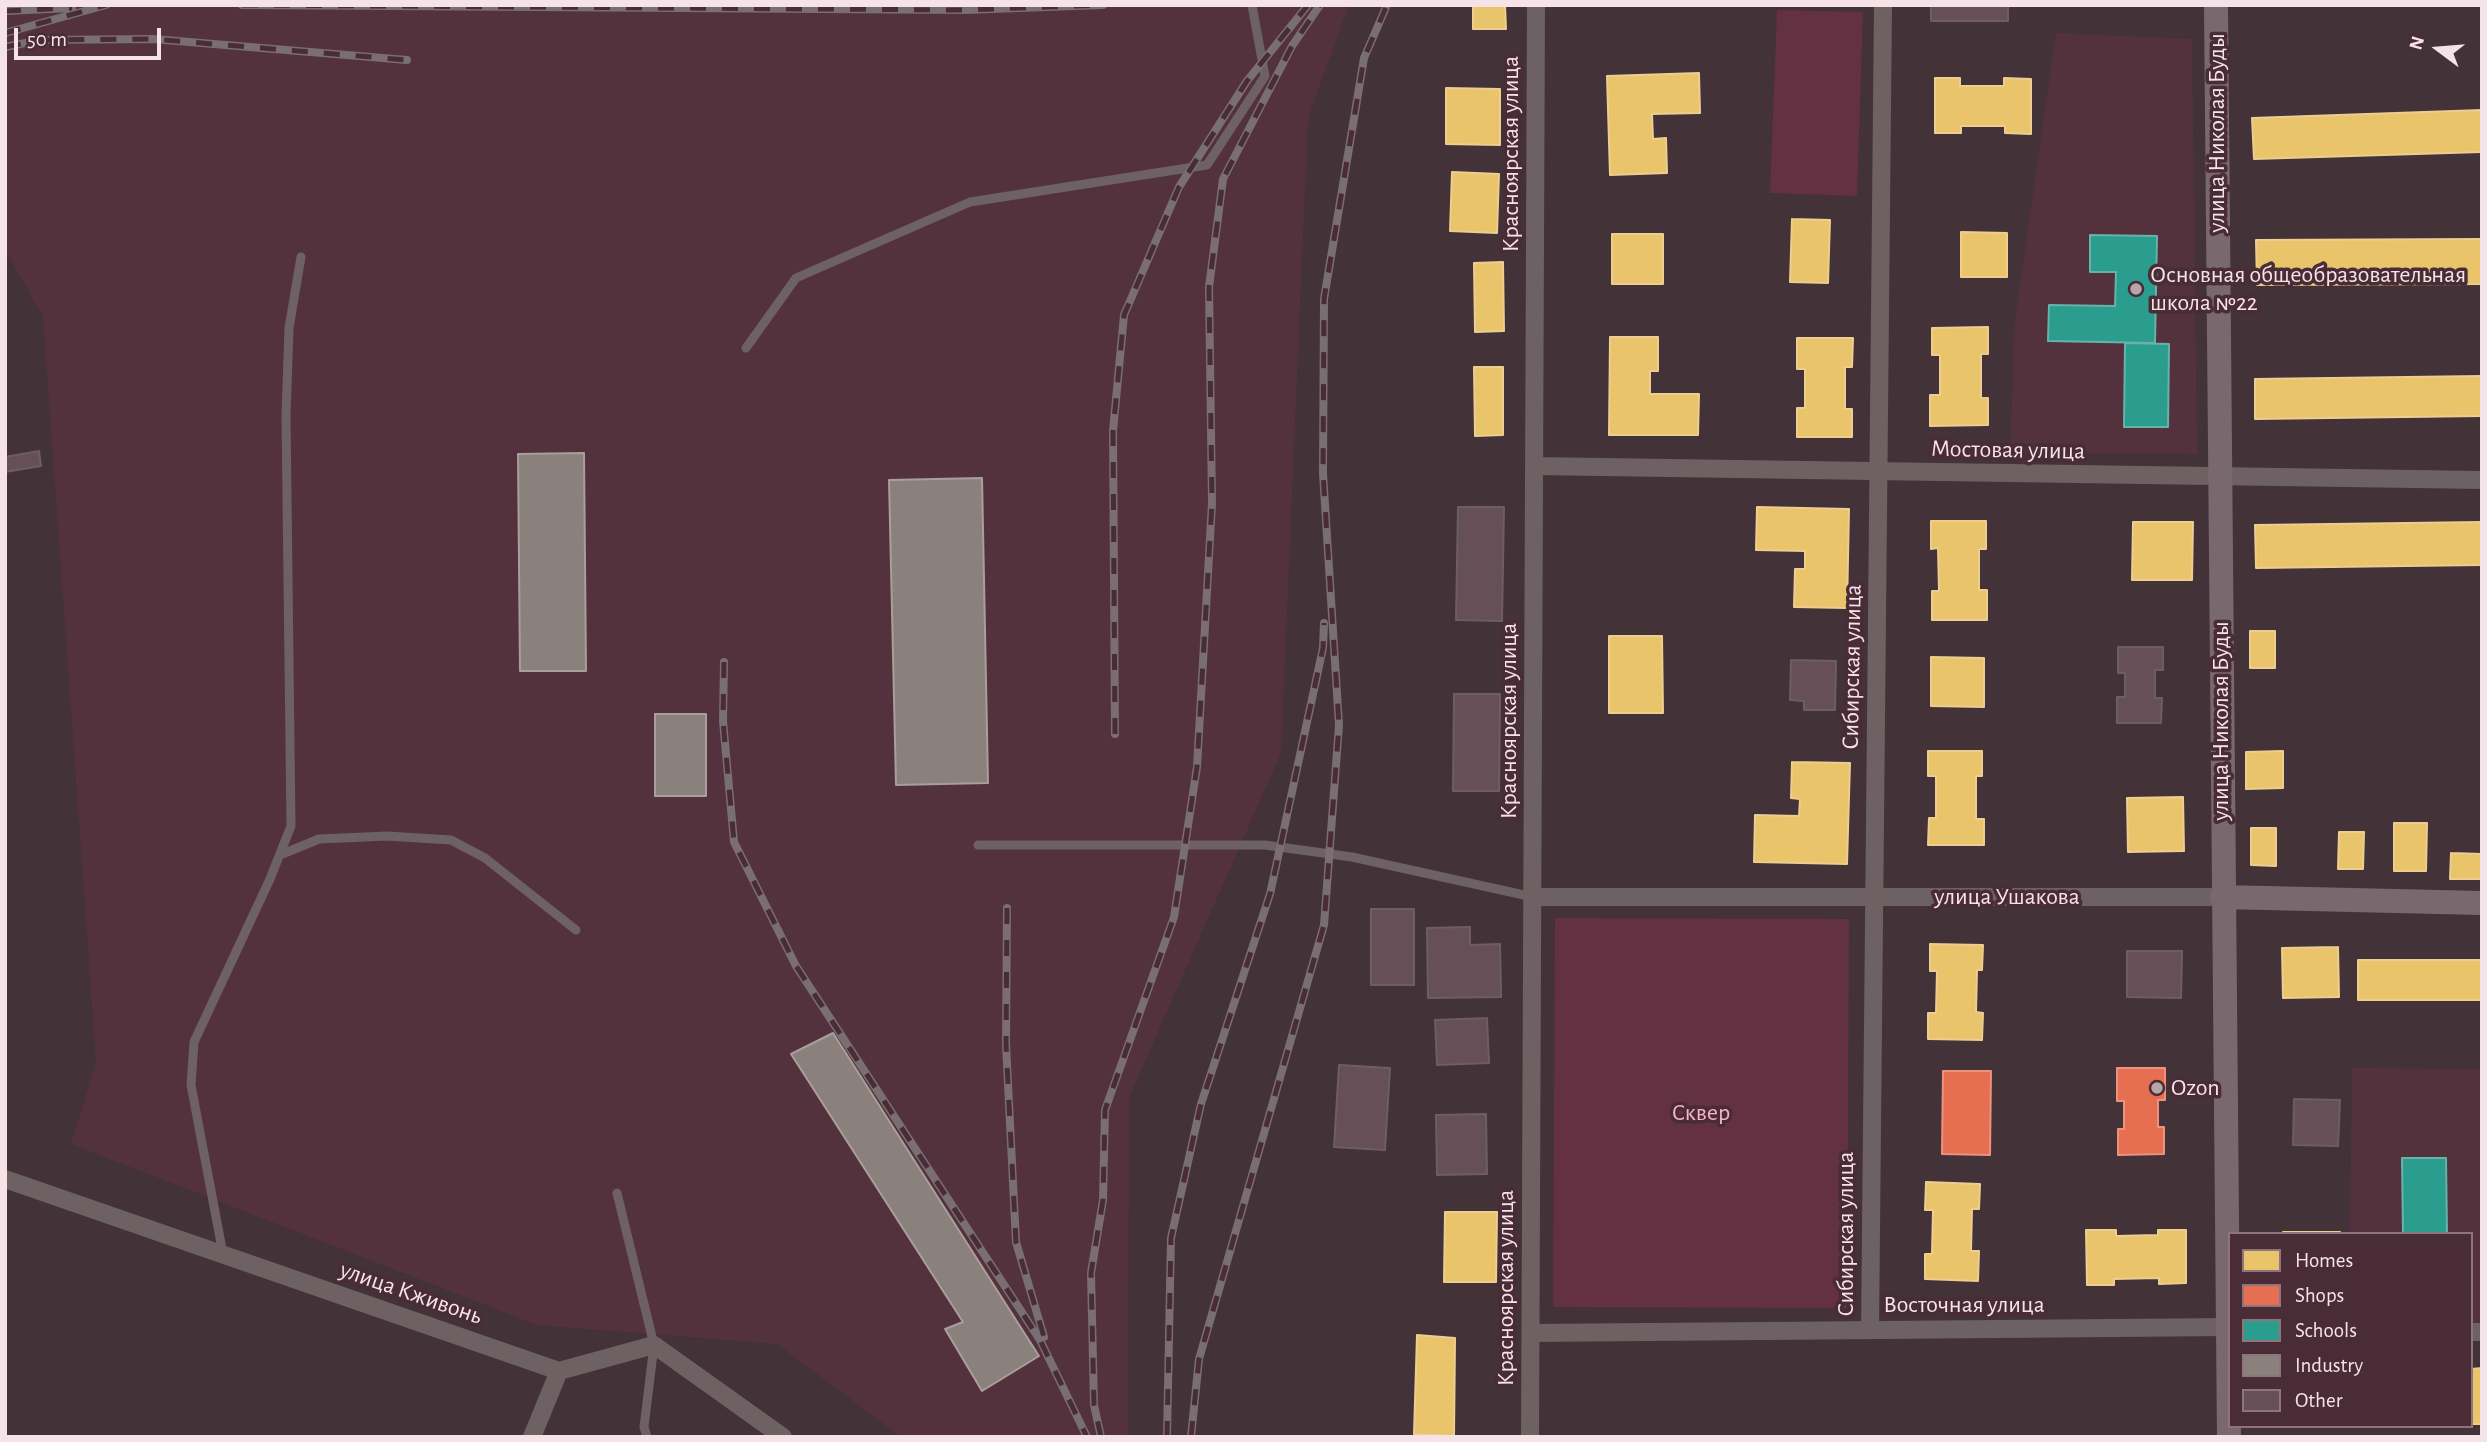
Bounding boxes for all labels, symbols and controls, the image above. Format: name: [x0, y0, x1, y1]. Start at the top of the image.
scale bar: [18, 14, 164, 58]
north arrow: [2403, 14, 2473, 84]
text: 50 m: [27, 29, 67, 50]
street label: улица Николая Буды: [2203, 33, 2231, 233]
text: N: [2406, 34, 2428, 52]
street label: Красноярская улица: [1497, 56, 1525, 252]
place label: Основная общеобразовательная школа №22: [2150, 261, 2466, 317]
marker: Основная общеобразовательная школа №22: [2128, 281, 2144, 297]
street label: Мостовая улица: [1931, 434, 2085, 466]
street label: Сибирская улица: [1836, 584, 1868, 750]
street label: улица Николая Буды: [2207, 621, 2235, 821]
street label: Красноярская улица: [1495, 623, 1523, 819]
street label: улица Ушакова: [1934, 883, 2080, 911]
place label: Ozon: [2171, 1074, 2220, 1102]
marker: Ozon: [2149, 1080, 2165, 1096]
park label: Сквер: [1672, 1099, 1730, 1127]
street label: Сибирская улица: [1832, 1151, 1860, 1317]
street label: Красноярская улица: [1492, 1190, 1520, 1386]
legend: [2228, 1232, 2473, 1428]
text: Homes: [2295, 1250, 2353, 1271]
street label: улица Кживонь: [336, 1255, 486, 1331]
text: Shops: [2295, 1285, 2344, 1306]
street label: Восточная улица: [1883, 1291, 2045, 1319]
text: Schools: [2295, 1320, 2357, 1341]
text: Industry: [2295, 1355, 2363, 1376]
text: Other: [2295, 1390, 2342, 1411]

